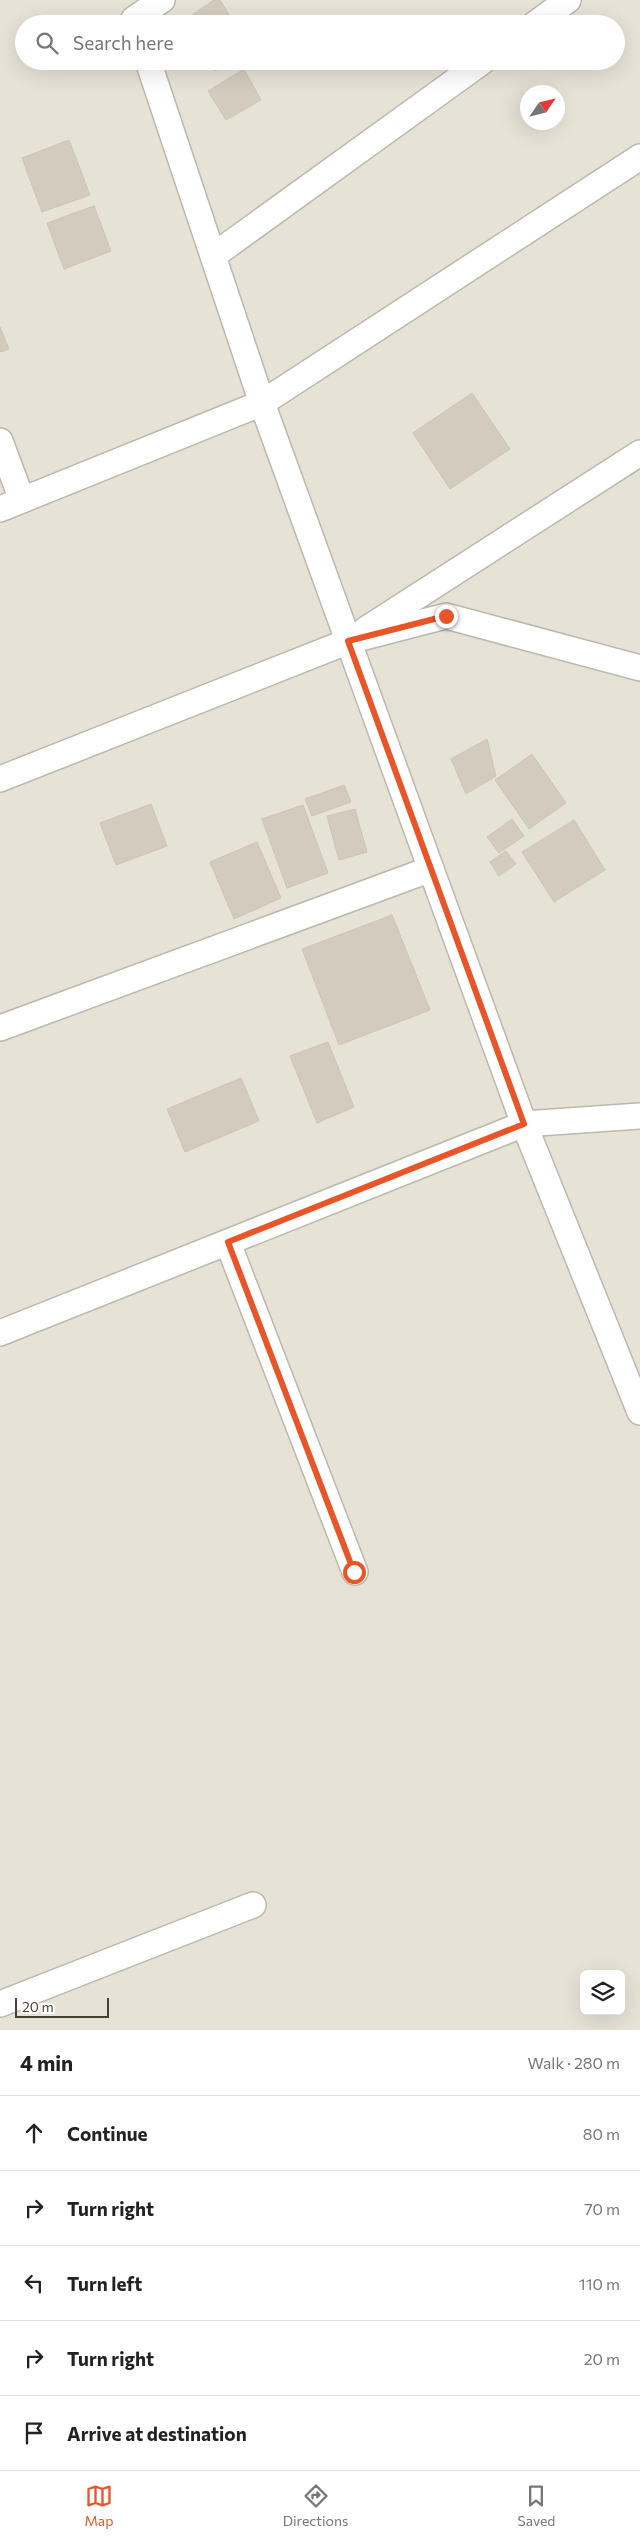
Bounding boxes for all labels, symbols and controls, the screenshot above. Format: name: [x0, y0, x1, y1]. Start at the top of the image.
search box: [15, 15, 625, 70]
icon: search: [33, 29, 61, 57]
text: Search here: [73, 31, 173, 54]
north arrow: [520, 85, 565, 130]
route end: [435, 605, 458, 628]
route start: [343, 1561, 366, 1584]
map controls: [580, 1970, 625, 2015]
button: layers: [580, 1970, 625, 2015]
scale bar: [15, 1995, 109, 2018]
text: 20 m: [22, 1998, 54, 2015]
text: 4 min: [20, 2050, 73, 2075]
text: Walk · 280 m: [528, 2053, 620, 2072]
icon: ahead: [20, 2119, 48, 2147]
text: Continue: [67, 2122, 147, 2145]
text: 80 m: [583, 2124, 620, 2143]
icon: right: [20, 2194, 48, 2222]
text: Turn right: [67, 2197, 154, 2220]
text: 70 m: [584, 2199, 620, 2218]
icon: left: [20, 2269, 48, 2297]
text: Turn left: [67, 2272, 142, 2295]
text: 110 m: [579, 2274, 620, 2293]
icon: right: [20, 2344, 48, 2372]
text: Turn right: [67, 2347, 154, 2370]
text: 20 m: [584, 2349, 620, 2368]
icon: arrive: [20, 2419, 48, 2447]
text: Arrive at destination: [67, 2422, 247, 2445]
tab: Map: [85, 2482, 113, 2529]
tab: Directions: [283, 2482, 348, 2529]
tab: Saved: [518, 2482, 555, 2529]

